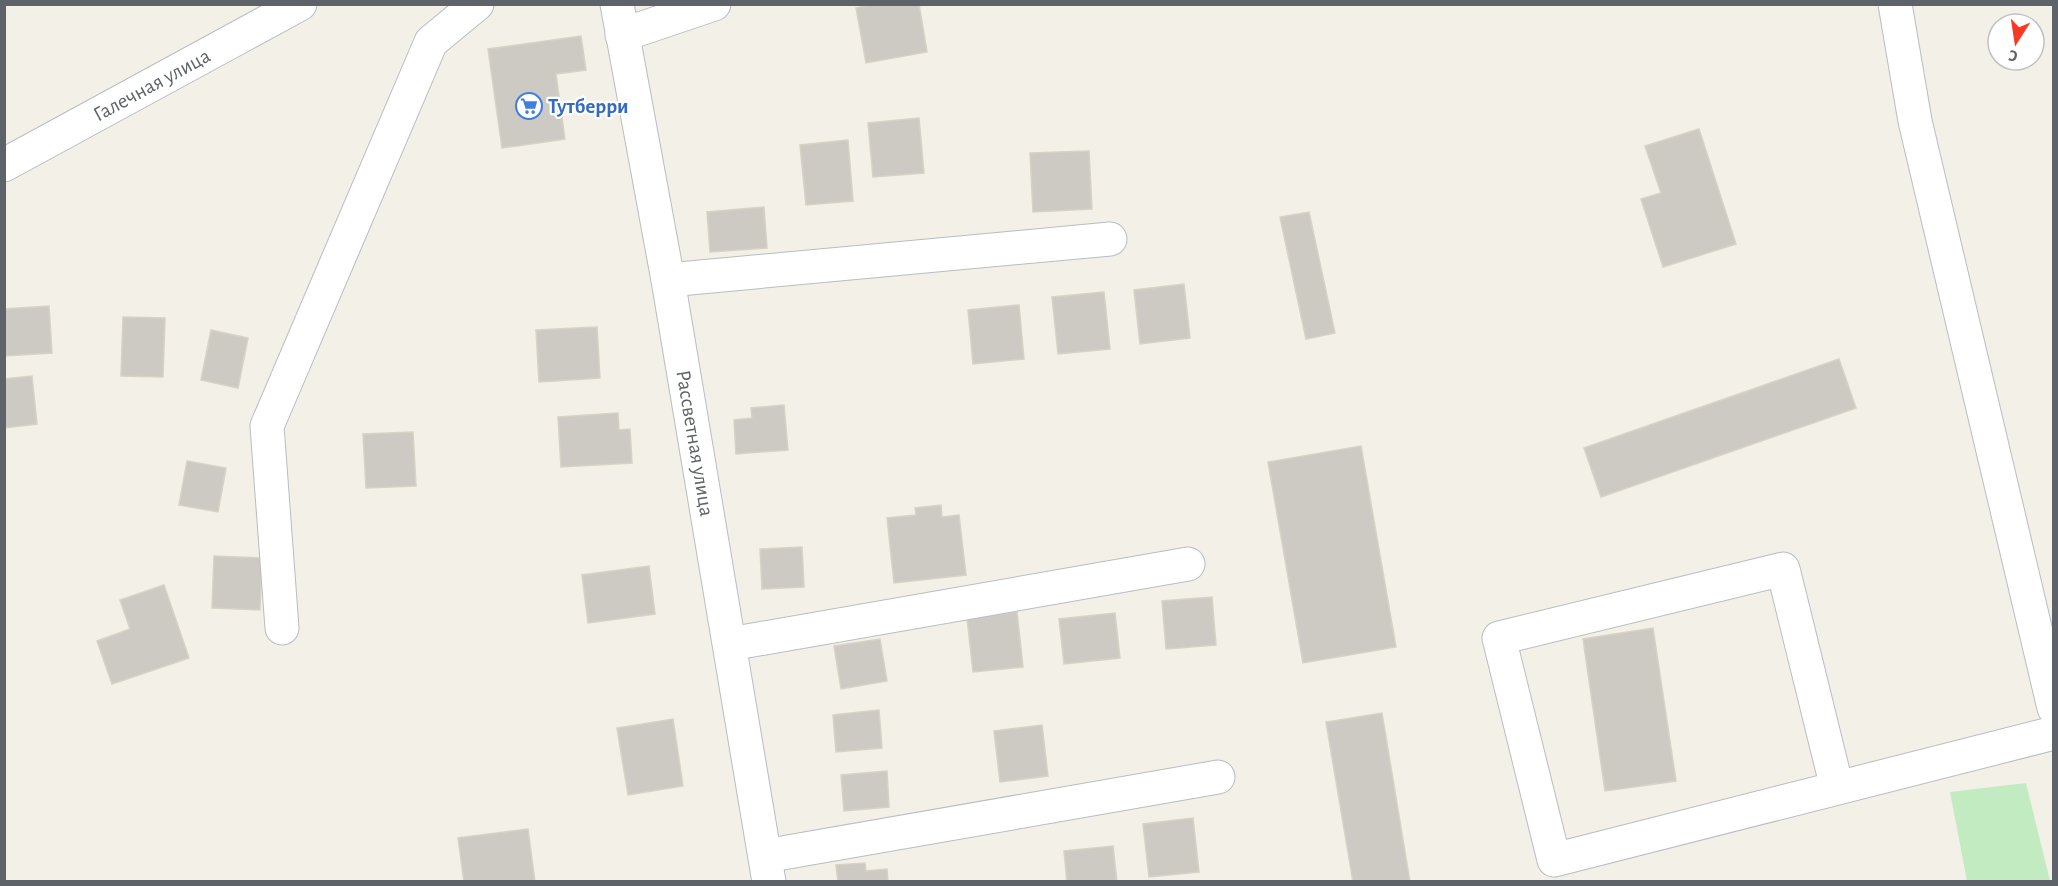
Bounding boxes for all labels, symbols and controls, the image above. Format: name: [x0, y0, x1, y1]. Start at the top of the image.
north arrow: [1986, 12, 2046, 72]
street label: Галечная улица: [90, 45, 214, 125]
text: С: [2007, 47, 2019, 64]
supermarket icon: Тутберри: [514, 91, 544, 121]
place label: Тутберри: [548, 96, 629, 117]
street label: Рассветная улица: [672, 368, 718, 518]

